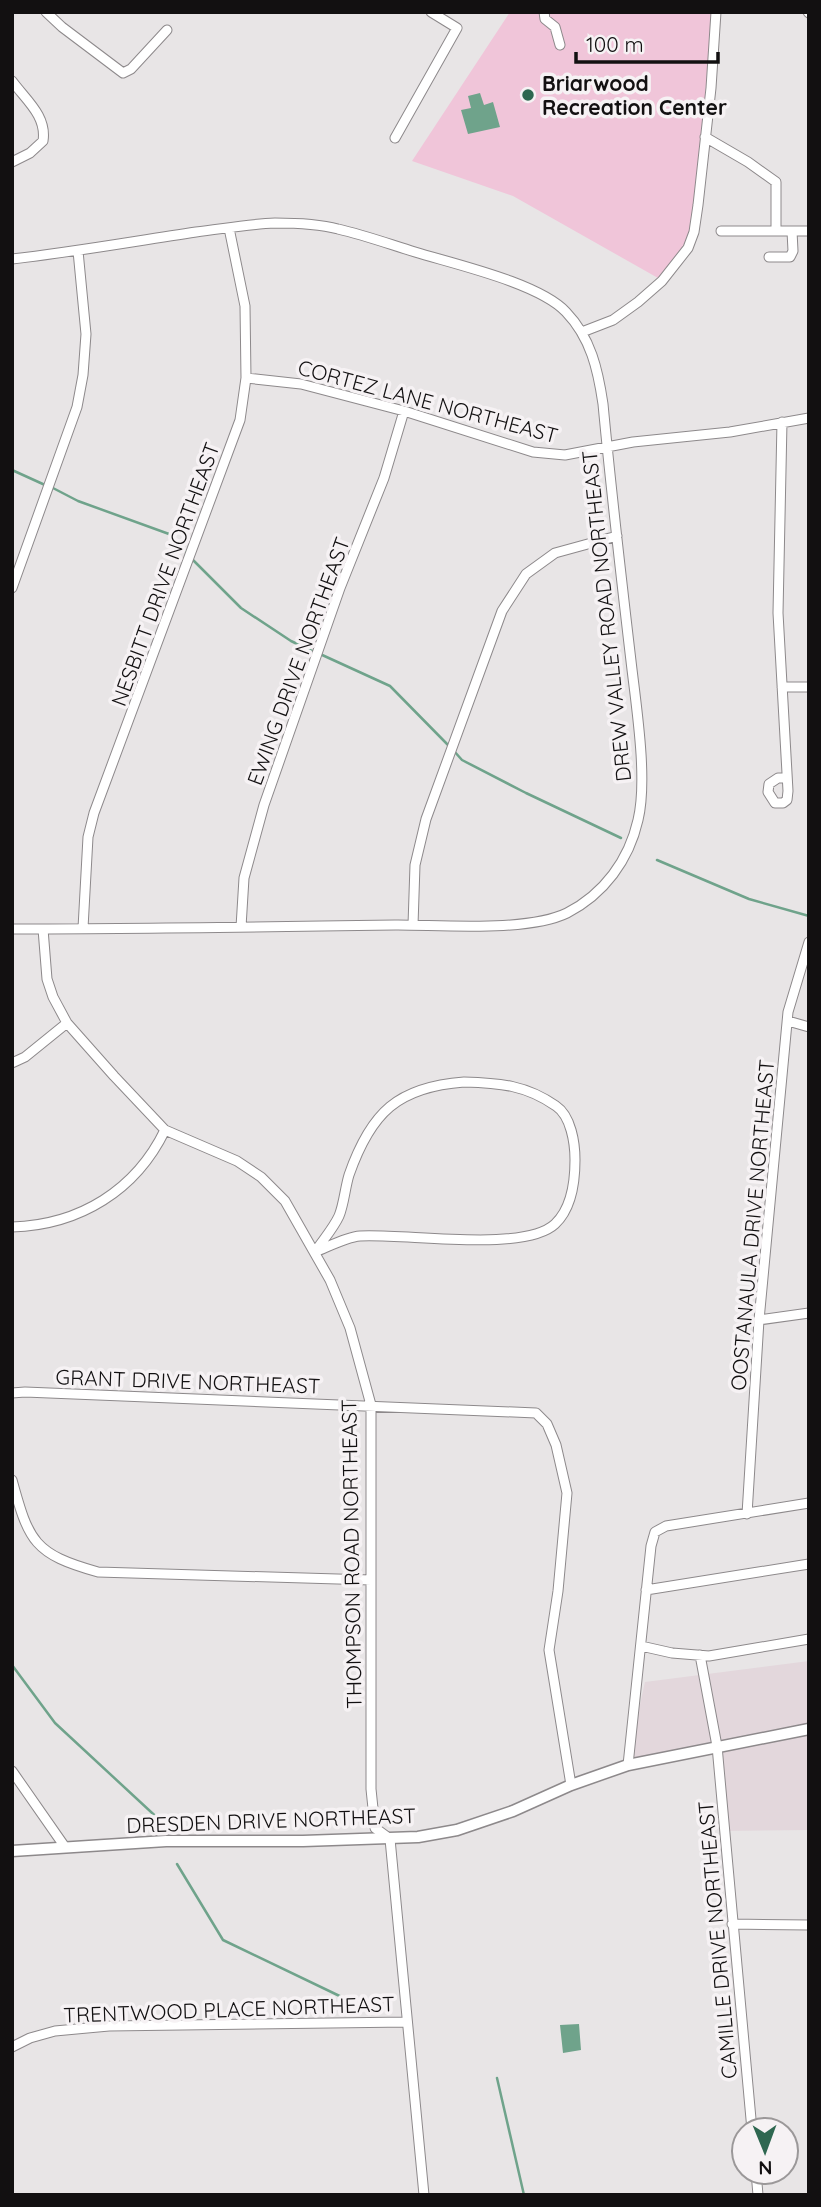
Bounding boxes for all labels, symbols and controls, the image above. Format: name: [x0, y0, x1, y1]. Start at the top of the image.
scale bar: [576, 21, 718, 65]
text: 100 m: [586, 31, 644, 57]
place label: Briarwood Recreation Center: [542, 70, 727, 120]
marker: Briarwood Recreation Center: [520, 87, 536, 103]
street label: CORTEZ LANE NORTHEAST: [295, 354, 561, 448]
street label: NESBITT DRIVE NORTHEAST: [105, 439, 225, 709]
street label: DREW VALLEY ROAD NORTHEAST: [576, 449, 636, 783]
street label: EWING DRIVE NORTHEAST: [241, 533, 355, 789]
street label: OOSTANAULA DRIVE NORTHEAST: [725, 1058, 779, 1392]
street label: GRANT DRIVE NORTHEAST: [55, 1363, 321, 1399]
street label: THOMPSON ROAD NORTHEAST: [335, 1399, 367, 1709]
street label: CAMILLE DRIVE NORTHEAST: [692, 1800, 742, 2080]
street label: DRESDEN DRIVE NORTHEAST: [126, 1802, 416, 1838]
street label: TRENTWOOD PLACE NORTHEAST: [63, 1990, 395, 2028]
north arrow: [730, 2116, 800, 2186]
text: N: [758, 2156, 772, 2180]

